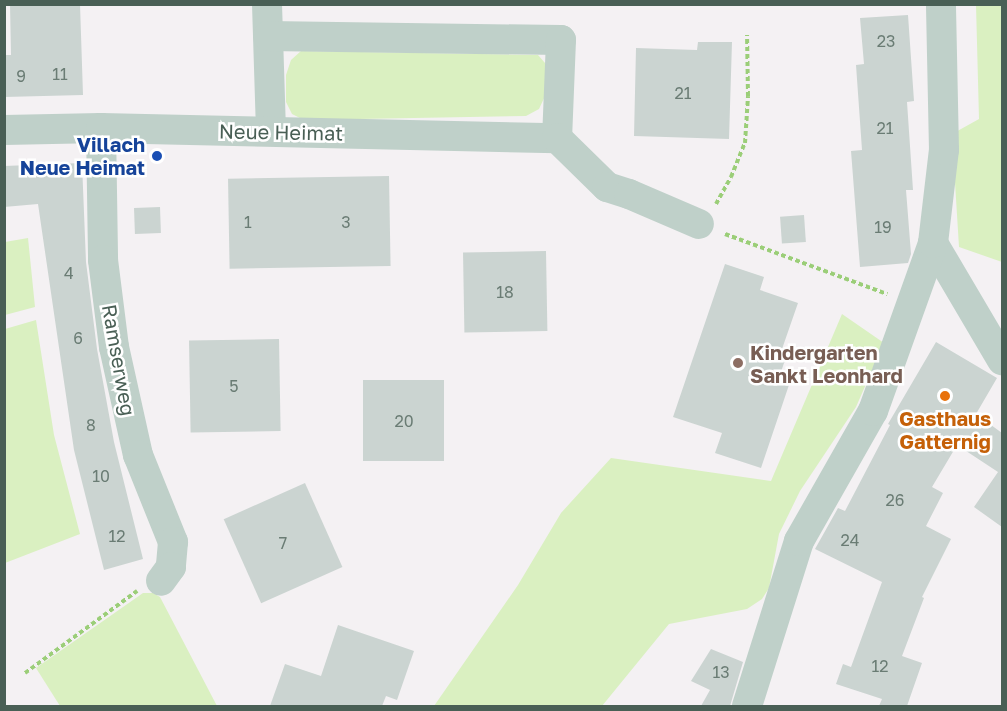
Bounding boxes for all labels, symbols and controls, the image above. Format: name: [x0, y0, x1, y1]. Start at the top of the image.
house number: 23: [877, 31, 895, 51]
house number: 11: [52, 64, 68, 84]
house number: 9: [16, 66, 26, 86]
house number: 21: [674, 83, 692, 103]
house number: 21: [876, 118, 894, 138]
street label: Neue Heimat: [219, 119, 343, 145]
place label: Villach Neue Heimat: [20, 132, 145, 179]
marker: Villach Neue Heimat: [150, 149, 164, 163]
house number: 1: [244, 212, 252, 232]
house number: 3: [341, 212, 351, 232]
house number: 19: [874, 217, 892, 237]
house number: 4: [64, 263, 74, 283]
house number: 18: [496, 282, 514, 302]
street label: Ramserweg: [97, 302, 141, 418]
house number: 6: [73, 328, 83, 348]
place label: Kindergarten Sankt Leonhard: [750, 340, 903, 387]
marker: Kindergarten Sankt Leonhard: [731, 356, 745, 370]
house number: 5: [229, 376, 239, 396]
marker: Gasthaus Gatternig: [938, 389, 952, 403]
place label: Gasthaus Gatternig: [899, 406, 991, 453]
house number: 20: [394, 411, 414, 431]
house number: 8: [86, 415, 96, 435]
house number: 10: [92, 466, 110, 486]
house number: 26: [886, 490, 904, 510]
house number: 12: [108, 526, 126, 546]
house number: 24: [840, 530, 860, 550]
house number: 7: [279, 533, 287, 553]
house number: 12: [871, 656, 889, 676]
house number: 13: [712, 662, 730, 682]

